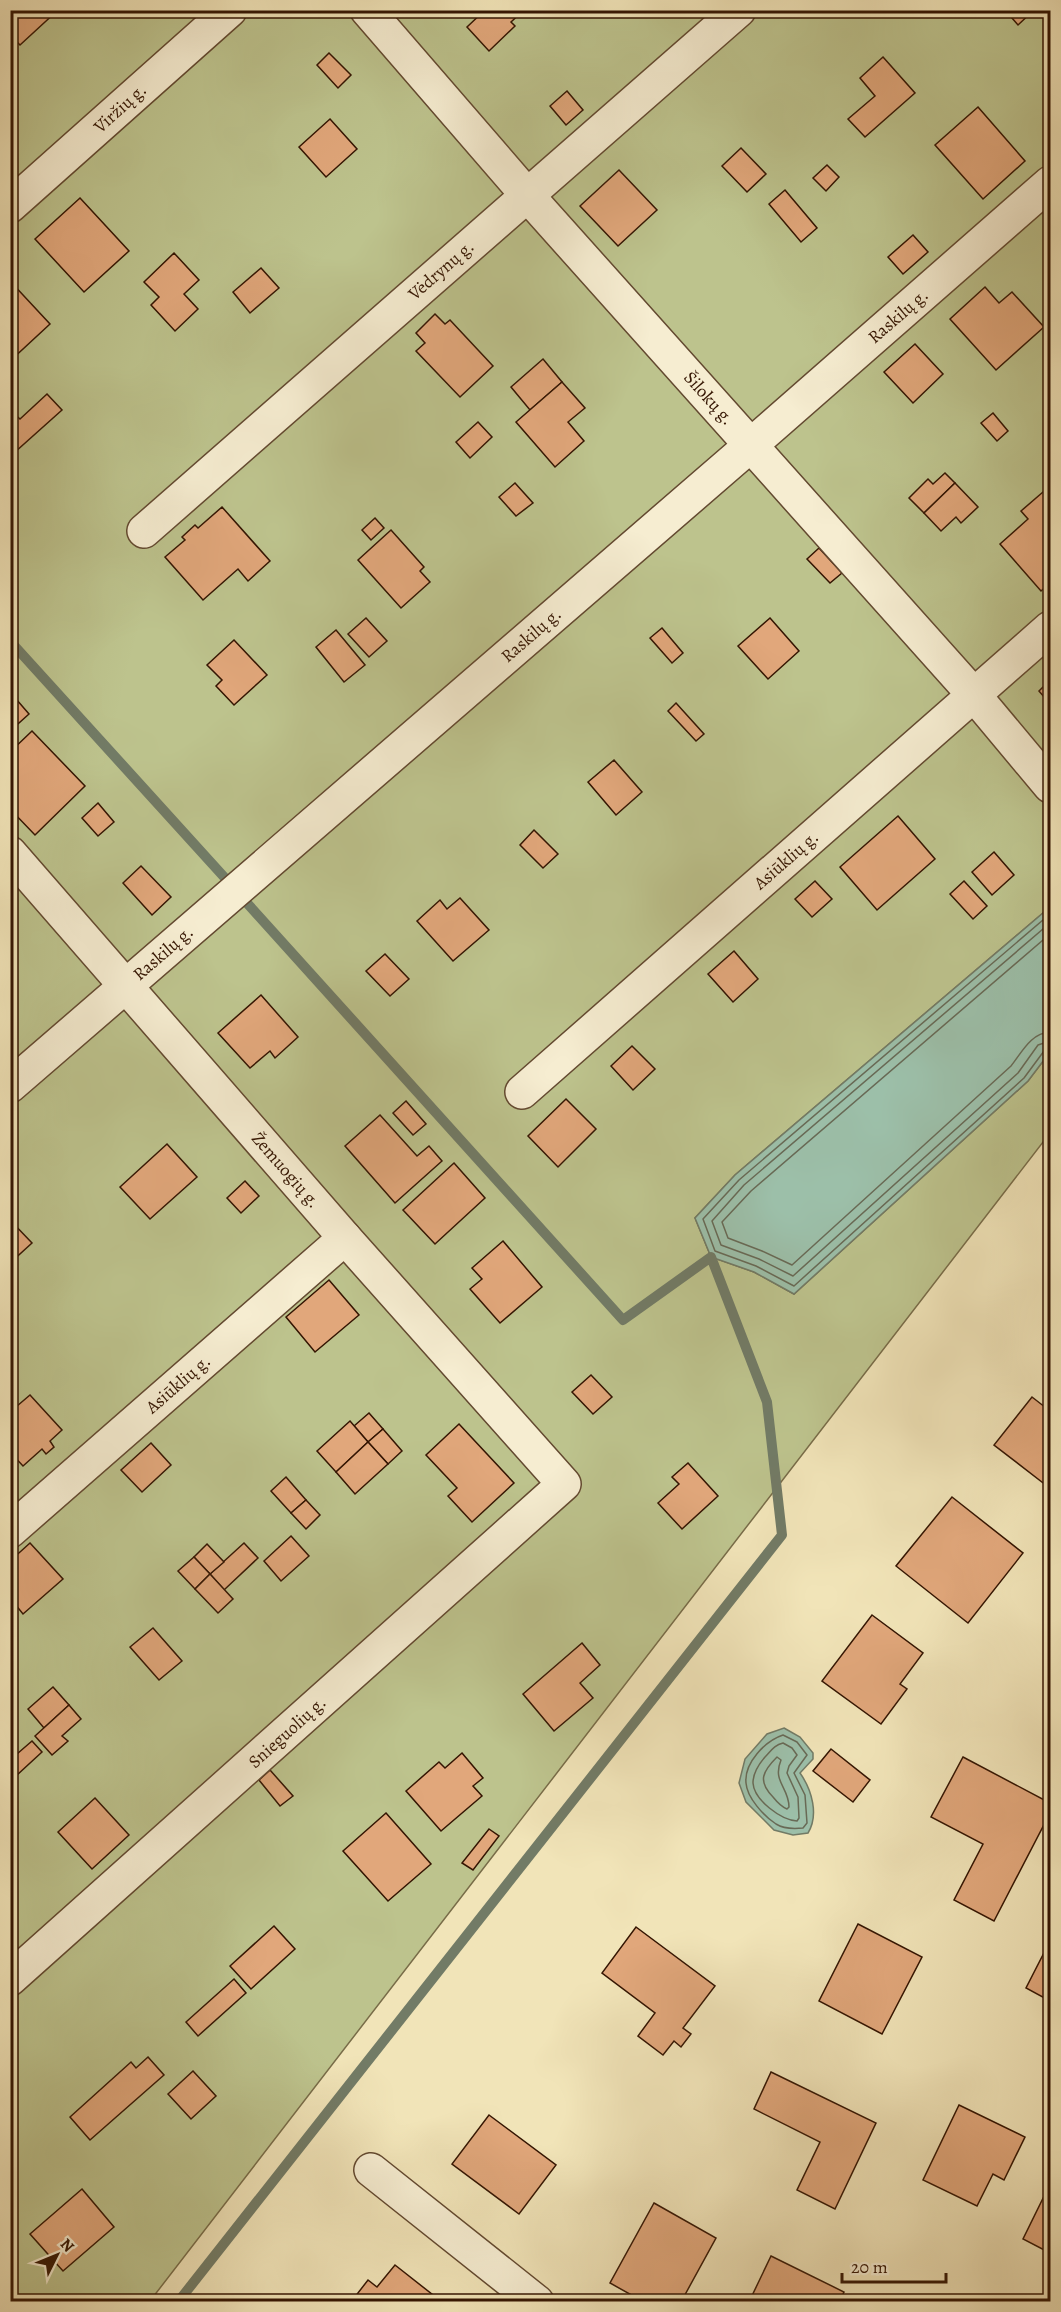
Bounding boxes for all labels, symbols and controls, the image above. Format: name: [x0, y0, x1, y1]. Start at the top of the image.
street label: Viržių g.: [88, 78, 152, 139]
street label: Vėdrynų g.: [402, 235, 479, 306]
street label: Raskilų g.: [863, 283, 933, 349]
street label: Šilokų g.: [678, 366, 740, 430]
street label: Raskilų g.: [496, 602, 566, 668]
street label: Asiūklių g.: [748, 825, 824, 896]
street label: Raskilų g.: [128, 920, 198, 986]
street label: Žemuogių g.: [246, 1127, 326, 1213]
street label: Asiūklių g.: [140, 1349, 216, 1420]
street label: Snieguolių g.: [243, 1691, 331, 1773]
north arrow: [27, 2225, 87, 2285]
text: N: [55, 2234, 79, 2257]
scale bar: [842, 2246, 946, 2284]
text: 20 m: [851, 2255, 888, 2279]

